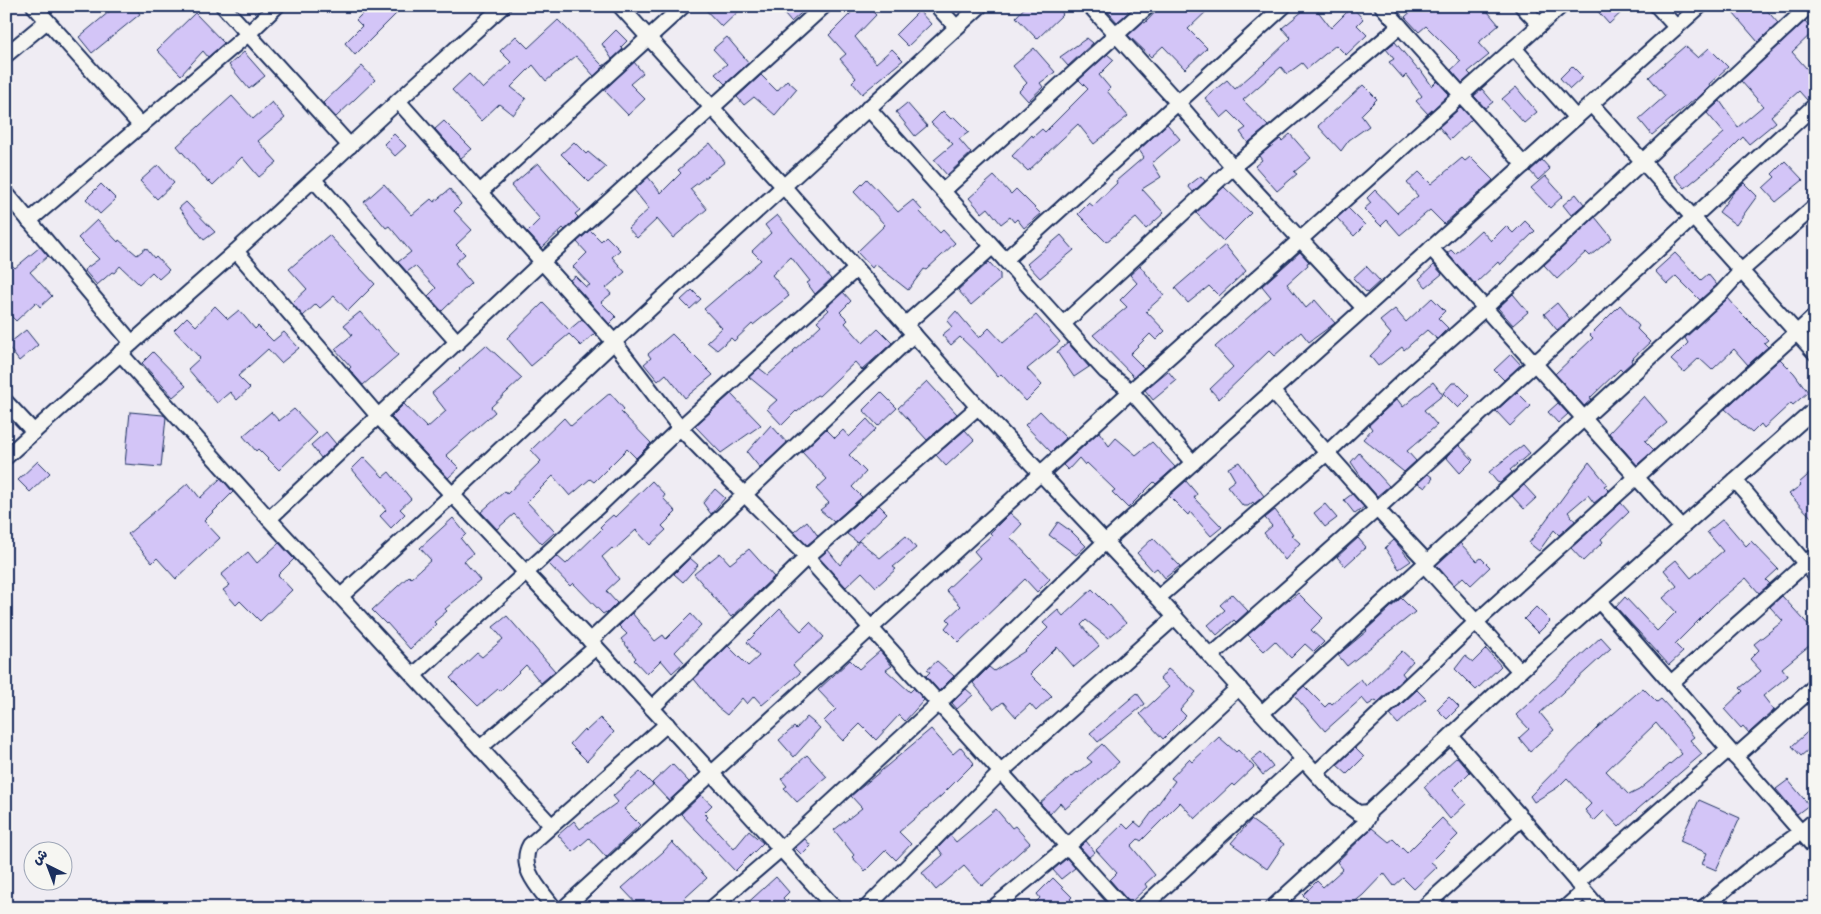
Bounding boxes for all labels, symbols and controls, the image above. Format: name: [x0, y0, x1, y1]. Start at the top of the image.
north arrow: [22, 842, 72, 892]
text: ش: [28, 845, 51, 868]

